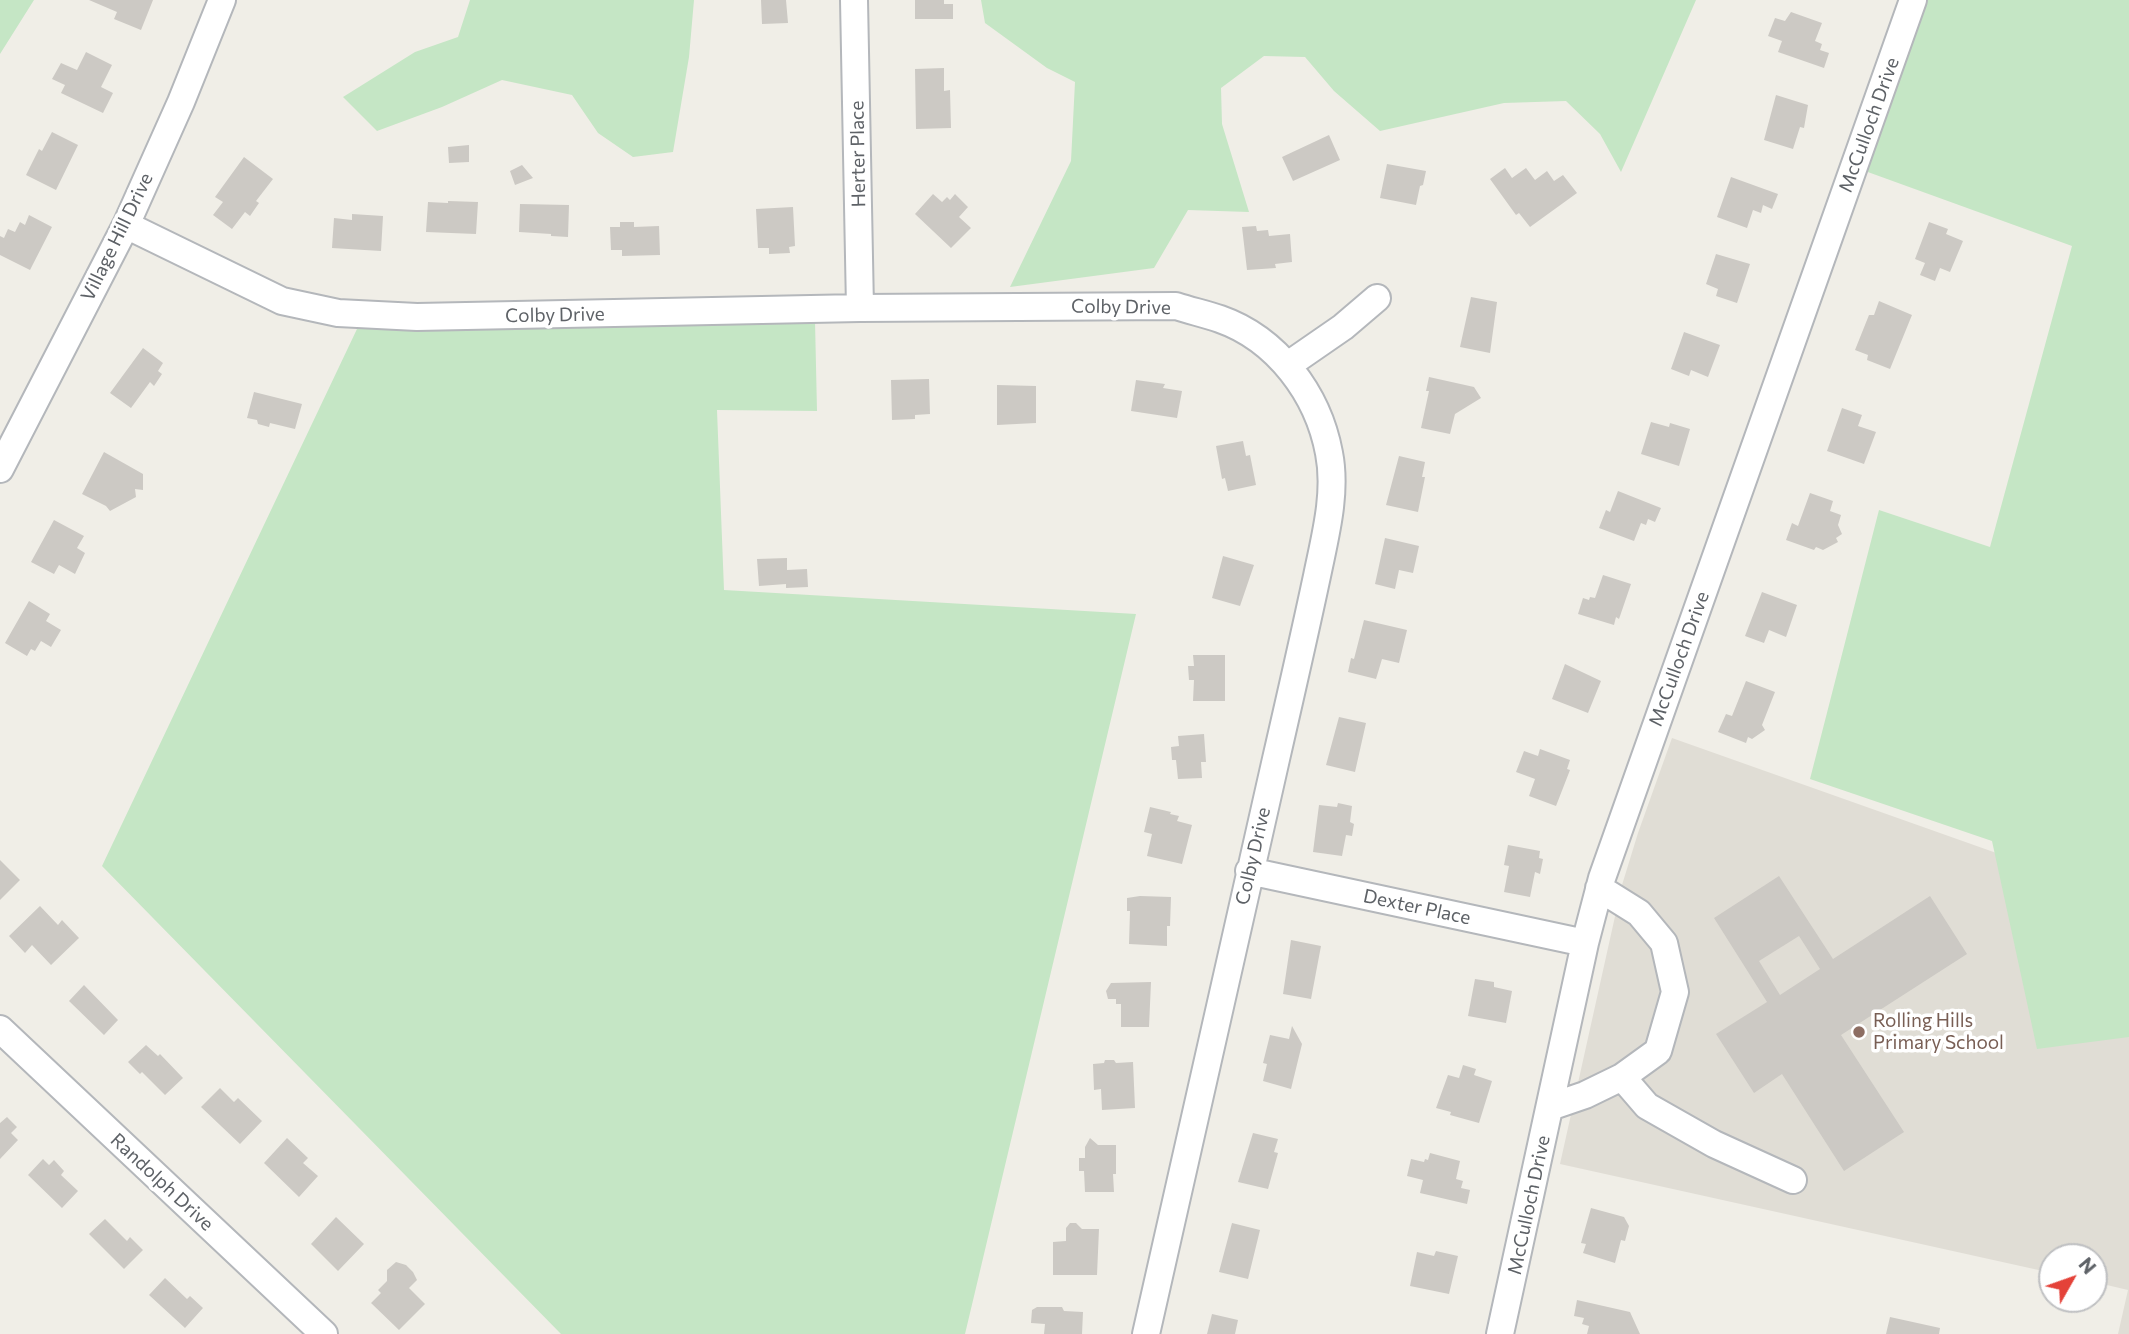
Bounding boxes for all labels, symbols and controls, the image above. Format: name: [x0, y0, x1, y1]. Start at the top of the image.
street label: McCulloch Drive: [1834, 54, 1904, 196]
street label: Herter Place: [846, 100, 870, 208]
street label: Village Hill Drive: [76, 169, 158, 305]
street label: Colby Drive: [1071, 295, 1171, 319]
street label: Colby Drive: [505, 303, 605, 327]
street label: McCulloch Drive: [1644, 588, 1714, 730]
street label: Colby Drive: [1231, 805, 1275, 907]
street label: Dexter Place: [1361, 885, 1473, 929]
place label: Rolling Hills Primary School: [1873, 1010, 2004, 1054]
marker: Rolling Hills Primary School: [1851, 1024, 1867, 1040]
street label: Randolph Drive: [106, 1129, 218, 1235]
street label: McCulloch Drive: [1503, 1133, 1555, 1277]
north arrow: [2038, 1243, 2108, 1313]
text: N: [2075, 1253, 2101, 1278]

